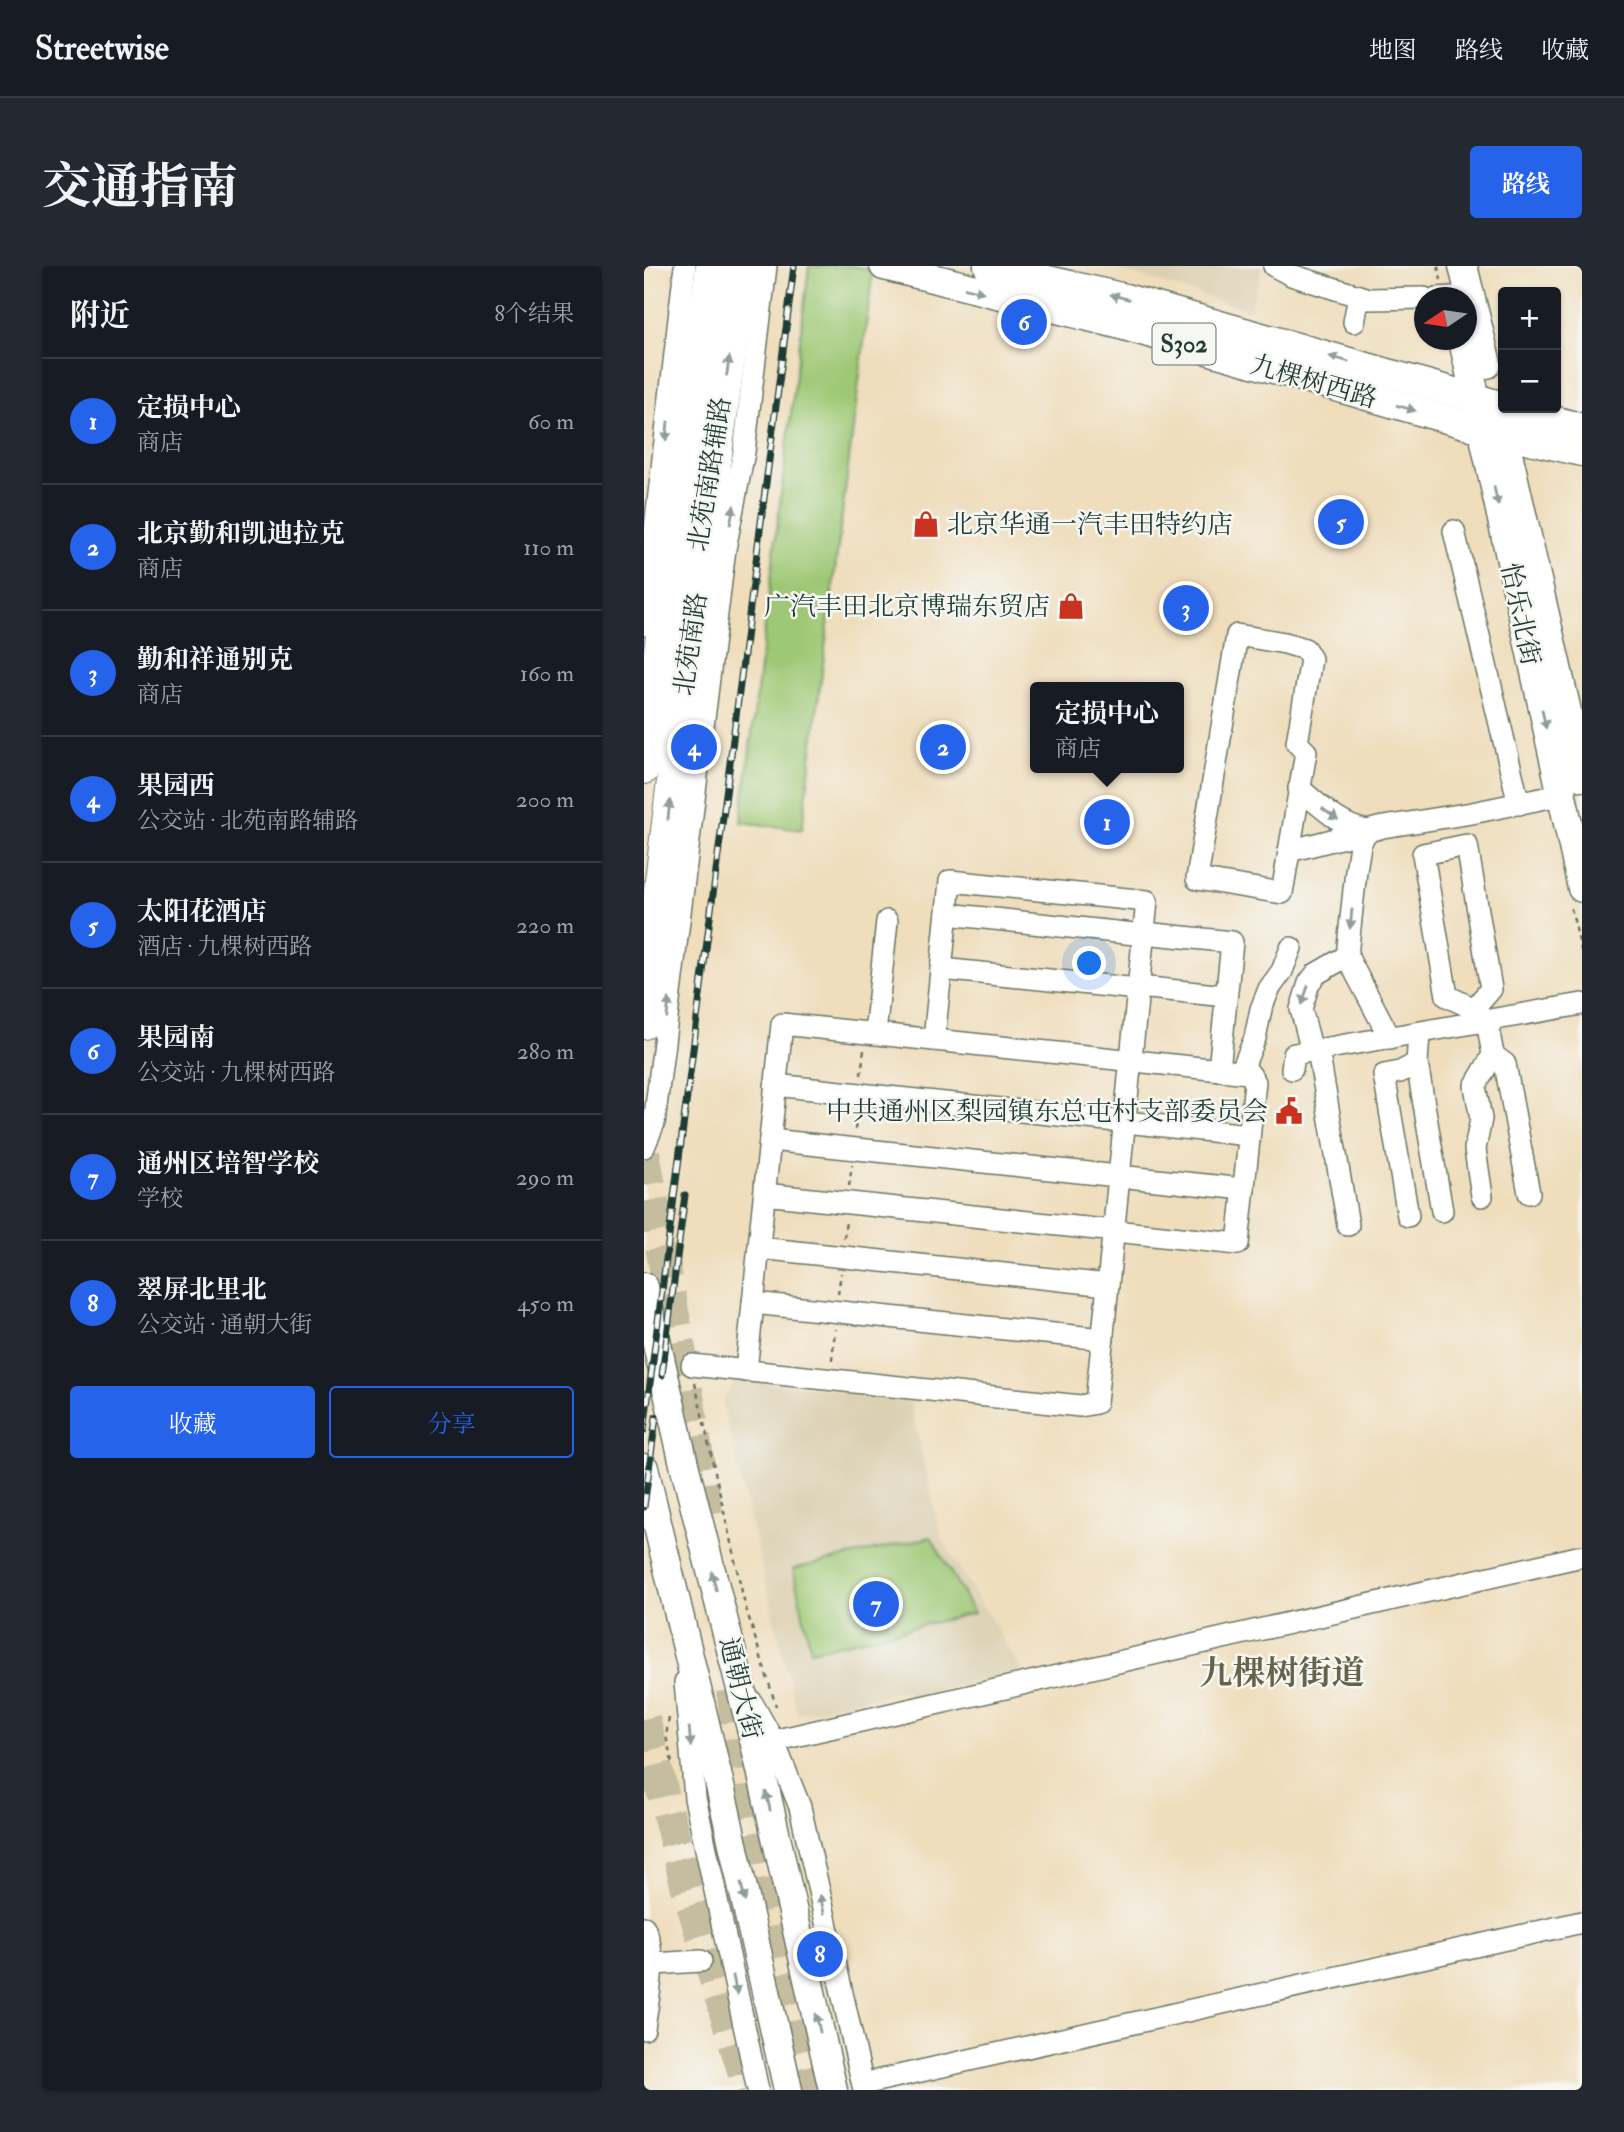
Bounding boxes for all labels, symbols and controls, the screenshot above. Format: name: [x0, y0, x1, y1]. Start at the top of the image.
text: Streetwise: [35, 28, 169, 69]
text: 地图: [1369, 35, 1417, 66]
text: 路线: [1455, 35, 1503, 66]
text: 收藏: [1541, 35, 1589, 66]
button: 路线: [1470, 146, 1582, 218]
text: 交通指南: [42, 157, 238, 218]
one-way arrow: [963, 285, 985, 296]
north arrow: [1414, 287, 1477, 350]
map controls: [1498, 287, 1561, 413]
button: +: [1498, 287, 1561, 350]
one-way arrow: [1109, 291, 1131, 302]
pin: 6: [1001, 296, 1047, 348]
text: 附近: [70, 297, 130, 334]
text: 8个结果: [494, 299, 574, 328]
road number: S302: [1152, 323, 1216, 364]
street label: 九棵树西路: [1247, 349, 1381, 415]
button: −: [1498, 350, 1561, 413]
one-way arrow: [1329, 353, 1350, 363]
one-way arrow: [722, 354, 733, 376]
text: 定损中心: [137, 392, 241, 424]
street label: 北苑南路辅路: [682, 395, 738, 554]
one-way arrow: [1396, 403, 1417, 413]
text: 1: [89, 407, 97, 436]
text: 60 m: [528, 407, 574, 436]
one-way arrow: [661, 420, 672, 442]
text: 商店: [137, 428, 183, 457]
one-way arrow: [1490, 485, 1501, 507]
pin: 5: [1318, 496, 1364, 548]
one-way arrow: [726, 504, 737, 526]
shop icon: 北京华通一汽丰田特约店: [911, 509, 941, 539]
place label: 北京华通一汽丰田特约店: [947, 509, 1233, 541]
text: 北京勤和凯迪拉克: [137, 518, 345, 550]
text: 2: [87, 533, 99, 562]
text: 110 m: [523, 533, 574, 562]
text: 商店: [137, 554, 183, 583]
street label: 怡乐北街: [1494, 560, 1546, 668]
pin: 3: [1163, 582, 1209, 634]
street label: 北苑南路: [668, 590, 714, 698]
place label: 广汽丰田北京博瑞东贸店: [764, 591, 1050, 623]
shop icon: 广汽丰田北京博瑞东贸店: [1056, 591, 1086, 621]
text: 勤和祥通别克: [137, 644, 293, 676]
text: 3: [89, 659, 97, 688]
text: 160 m: [520, 659, 574, 688]
text: 商店: [137, 680, 183, 709]
popup: [1030, 682, 1184, 773]
text: 定损中心: [1055, 698, 1159, 730]
one-way arrow: [1538, 708, 1549, 730]
pin: 4: [671, 721, 717, 773]
pin: 2: [920, 721, 966, 773]
text: 商店: [1055, 734, 1101, 763]
text: 果园西: [137, 770, 215, 802]
text: 4: [87, 785, 99, 814]
text: 200 m: [516, 785, 574, 814]
pin: 1: [1084, 796, 1130, 848]
one-way arrow: [664, 798, 675, 820]
text: 公交站 · 北苑南路辅路: [137, 806, 358, 835]
one-way arrow: [1321, 806, 1339, 820]
text: 太阳花酒店: [137, 896, 267, 928]
one-way arrow: [1345, 908, 1356, 930]
text: 5: [88, 911, 98, 940]
text: 220 m: [516, 911, 574, 940]
text: 酒店 · 九棵树西路: [137, 932, 312, 961]
your location: [1072, 946, 1106, 980]
one-way arrow: [1299, 984, 1310, 1005]
one-way arrow: [663, 997, 674, 1019]
text: 果园南: [137, 1022, 215, 1054]
text: 6: [87, 1037, 99, 1066]
text: 280 m: [517, 1037, 574, 1066]
text: 公交站 · 九棵树西路: [137, 1058, 335, 1087]
place label: 中共通州区梨园镇东总屯村支部委员会: [826, 1096, 1268, 1128]
public building icon: 中共通州区梨园镇东总屯村支部委员会: [1274, 1096, 1304, 1126]
text: 通州区培智学校: [137, 1148, 319, 1180]
text: 7: [88, 1163, 98, 1192]
text: 290 m: [516, 1163, 574, 1192]
text: 学校: [137, 1184, 183, 1213]
text: 翠屏北里北: [137, 1274, 267, 1306]
text: 8: [88, 1289, 98, 1318]
text: 450 m: [517, 1289, 574, 1318]
text: 公交站 · 通朝大街: [137, 1310, 312, 1339]
button: 收藏: [70, 1386, 315, 1458]
button: 分享: [329, 1386, 574, 1458]
one-way arrow: [708, 1570, 719, 1592]
pin: 7: [853, 1578, 899, 1630]
street label: 通朝大街: [712, 1634, 768, 1743]
district label: 九棵树街道: [1200, 1653, 1365, 1694]
one-way arrow: [685, 1727, 696, 1749]
one-way arrow: [763, 1790, 774, 1812]
one-way arrow: [737, 1881, 748, 1903]
one-way arrow: [816, 1893, 827, 1915]
pin: 8: [797, 1928, 843, 1980]
one-way arrow: [730, 1974, 741, 1996]
one-way arrow: [812, 2012, 823, 2034]

